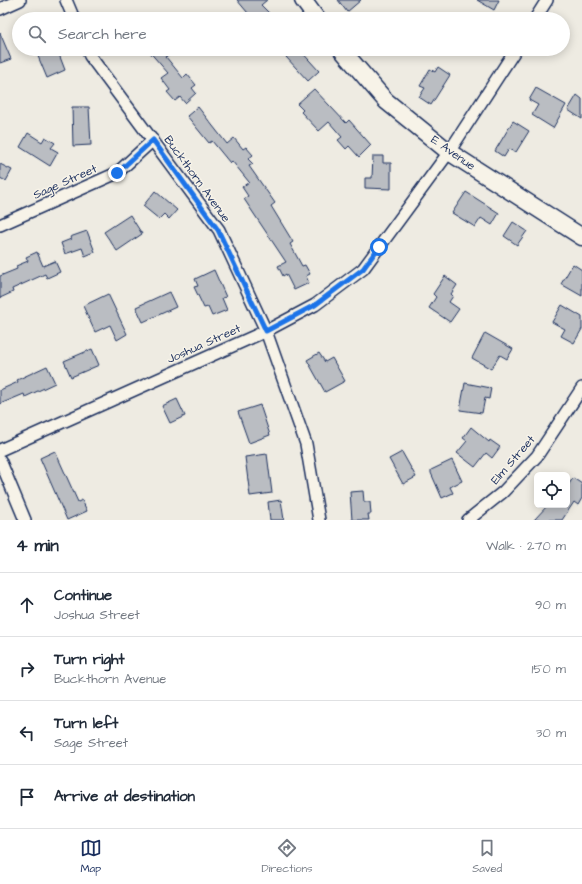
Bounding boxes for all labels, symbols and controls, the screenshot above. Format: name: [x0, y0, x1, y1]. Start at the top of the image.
search box: [12, 12, 570, 56]
icon: search: [26, 23, 48, 45]
text: Search here: [58, 24, 147, 45]
street label: E Avenue: [427, 131, 479, 175]
street label: Buckthorn Avenue: [160, 132, 235, 226]
street label: Sage Street: [30, 160, 100, 205]
route end: [108, 164, 126, 182]
route start: [370, 238, 388, 256]
street label: Joshua Street: [164, 320, 244, 368]
street label: Elm Street: [487, 432, 539, 488]
map controls: [534, 472, 570, 508]
button: locate: [534, 472, 570, 508]
text: 4 min: [16, 534, 59, 558]
text: Walk · 270 m: [486, 537, 566, 555]
text: Continue: [54, 585, 112, 606]
icon: ahead: [16, 594, 38, 616]
text: 90 m: [535, 596, 566, 614]
text: Joshua Street: [54, 606, 140, 624]
text: Turn right: [54, 649, 125, 670]
icon: right: [16, 658, 38, 680]
text: 150 m: [532, 660, 566, 678]
text: Buckthorn Avenue: [54, 670, 166, 688]
text: Turn left: [54, 713, 118, 734]
icon: left: [16, 722, 38, 744]
text: 30 m: [536, 724, 566, 742]
text: Sage Street: [54, 734, 128, 752]
icon: arrive: [16, 786, 38, 808]
text: Arrive at destination: [54, 786, 195, 807]
tab: Map: [80, 837, 102, 876]
tab: Directions: [261, 837, 313, 876]
tab: Saved: [472, 837, 502, 876]

